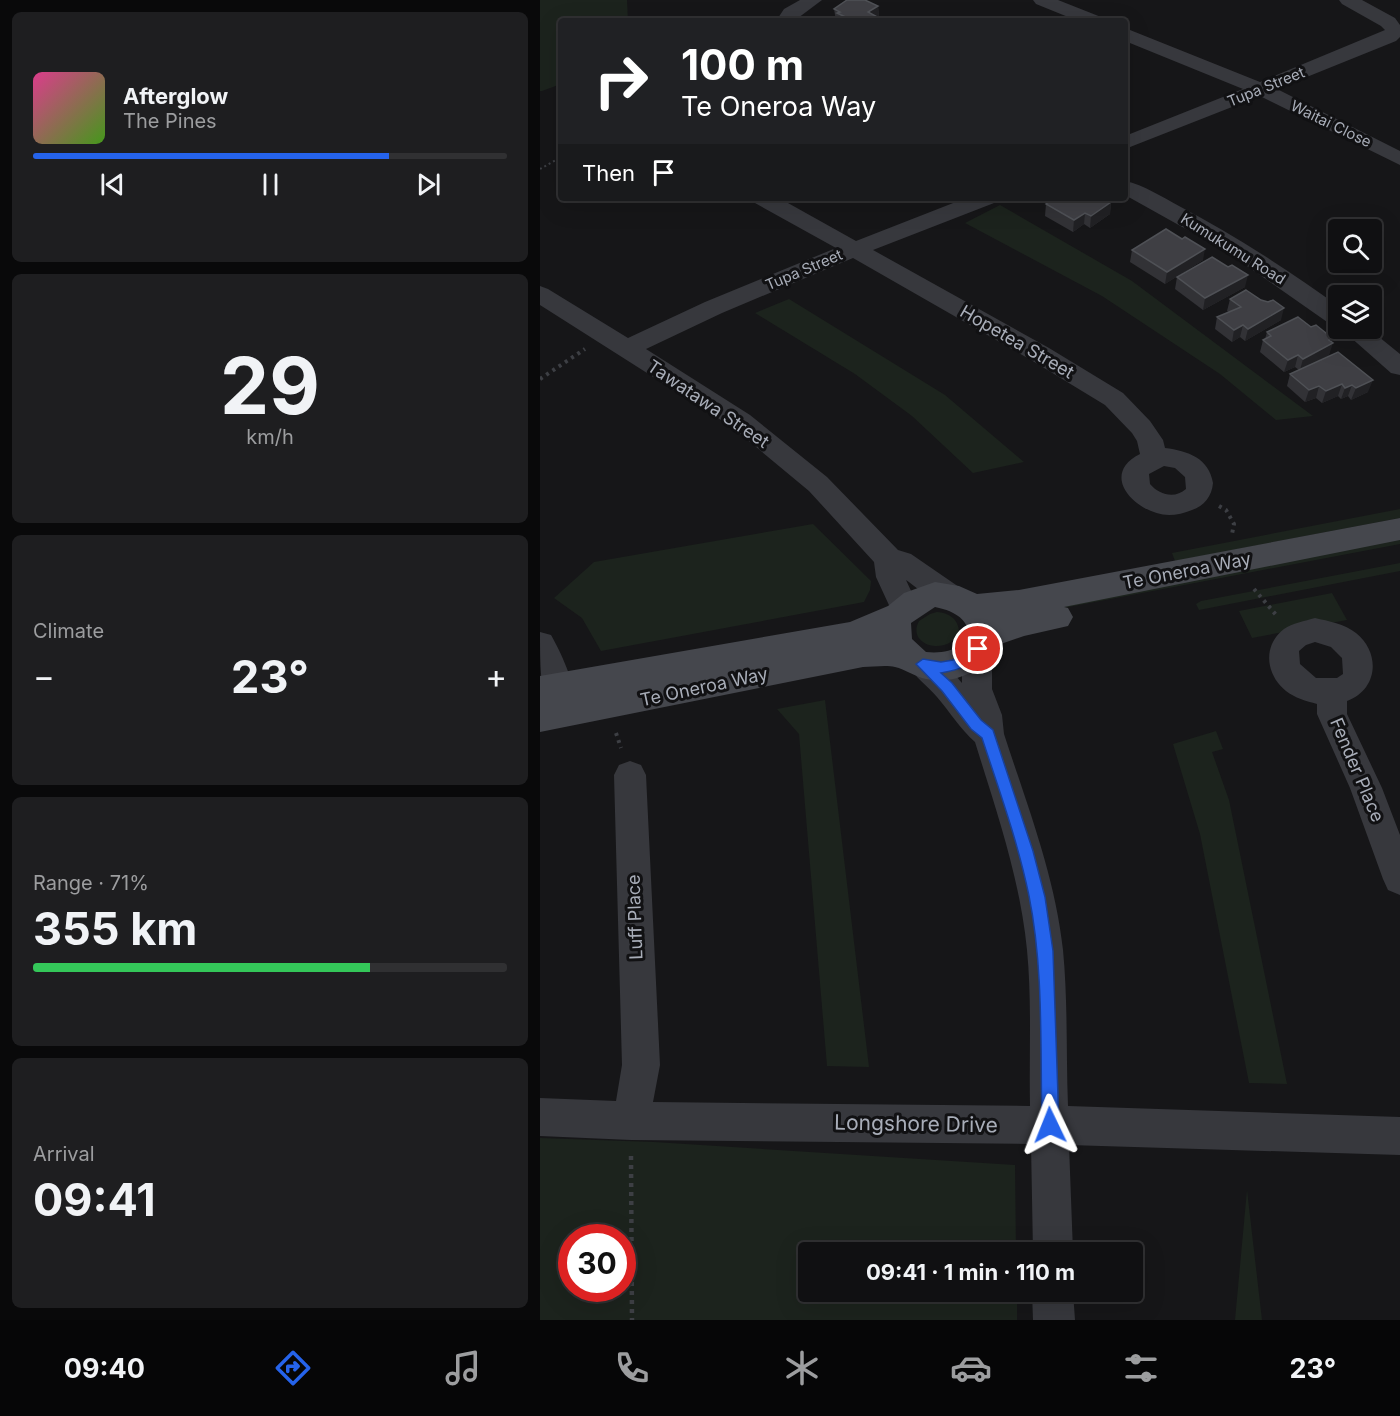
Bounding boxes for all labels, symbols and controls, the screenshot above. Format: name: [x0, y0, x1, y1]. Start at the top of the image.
text: 100 m: [681, 39, 804, 90]
icon: right: [582, 42, 660, 120]
street label: Tupa Street: [1224, 62, 1307, 111]
text: Afterglow: [123, 83, 228, 109]
text: Te Oneroa Way: [681, 90, 876, 123]
street label: Waitai Close: [1288, 96, 1375, 151]
text: The Pines: [123, 109, 217, 133]
icon: arrive: [647, 156, 680, 189]
text: Then: [582, 160, 635, 186]
icon: previous: [96, 168, 129, 201]
icon: pause: [254, 168, 287, 201]
icon: next: [412, 168, 445, 201]
street label: Kumukumu Road: [1177, 209, 1289, 288]
map controls: [1328, 219, 1382, 339]
button: search: [1328, 219, 1382, 273]
street label: Tupa Street: [762, 245, 845, 294]
button: layers: [1328, 285, 1382, 339]
street label: Hopetea Street: [957, 300, 1078, 383]
text: 29: [220, 338, 320, 433]
street label: Tawatawa Street: [644, 355, 773, 452]
text: km/h: [246, 425, 294, 449]
street label: Te Oneroa Way: [1121, 548, 1253, 593]
text: Climate: [33, 619, 104, 643]
pin: [952, 623, 1003, 674]
icon: arrive: [961, 632, 994, 665]
text: 23°: [231, 649, 309, 704]
text: −: [33, 656, 55, 696]
text: +: [485, 656, 507, 696]
street label: Te Oneroa Way: [638, 663, 770, 710]
street label: Fender Place: [1326, 715, 1389, 825]
text: Range · 71%: [33, 871, 149, 895]
street label: Luff Place: [623, 874, 646, 960]
text: 355 km: [33, 901, 197, 956]
position arrow: [1018, 1093, 1082, 1157]
street label: Longshore Drive: [834, 1110, 998, 1137]
text: Arrival: [33, 1142, 95, 1166]
text: 09:41: [33, 1172, 156, 1227]
speed limit sign: 30: [558, 1224, 636, 1302]
text: 09:41 · 1 min · 110 m: [866, 1259, 1075, 1285]
icon: directions: [272, 1347, 314, 1389]
icon: music: [442, 1347, 484, 1389]
icon: phone: [611, 1347, 653, 1389]
icon: climate: [781, 1347, 823, 1389]
icon: car: [950, 1347, 992, 1389]
icon: filters: [1120, 1347, 1162, 1389]
text: 09:40: [64, 1352, 145, 1385]
text: 23°: [1289, 1352, 1336, 1385]

